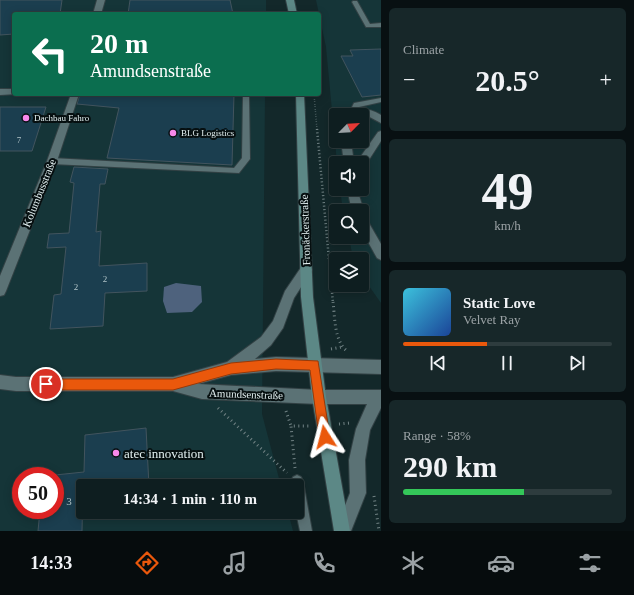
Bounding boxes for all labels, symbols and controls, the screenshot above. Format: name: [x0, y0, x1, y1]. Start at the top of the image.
icon: left: [24, 28, 76, 80]
text: 20 m: [90, 28, 148, 59]
text: Climate: [403, 42, 444, 57]
text: Amundsenstraße: [90, 61, 211, 81]
text: 20.5°: [475, 64, 540, 97]
text: −: [403, 67, 415, 92]
text: +: [600, 67, 612, 92]
north arrow: [329, 108, 369, 148]
map controls: [329, 108, 369, 292]
marker: Dachbau Fahro: [21, 113, 31, 123]
place label: Dachbau Fahro: [34, 113, 90, 123]
marker: BLG Logistics: [168, 128, 178, 138]
place label: BLG Logistics: [181, 128, 235, 138]
house number: 7: [17, 135, 22, 145]
button: sound: [329, 156, 369, 196]
street label: Kolumbusstraße: [20, 157, 58, 229]
text: 49: [482, 163, 534, 220]
street label: Fronäckerstraße: [298, 194, 312, 266]
button: search: [329, 204, 369, 244]
text: km/h: [494, 218, 521, 233]
button: layers: [329, 252, 369, 292]
house number: 2: [103, 274, 107, 284]
house number: 2: [74, 282, 78, 292]
text: Static Love: [463, 295, 535, 311]
text: Velvet Ray: [463, 312, 520, 327]
icon: previous: [427, 352, 449, 374]
icon: pause: [496, 352, 518, 374]
icon: next: [566, 352, 588, 374]
pin: [29, 367, 63, 401]
icon: arrive: [35, 373, 57, 395]
street label: Amundsenstraße: [209, 387, 283, 401]
position arrow: [304, 416, 346, 458]
text: Range · 58%: [403, 428, 471, 443]
place label: atec innovation: [124, 446, 204, 461]
marker: atec innovation: [111, 448, 121, 458]
text: 290 km: [403, 450, 497, 483]
speed limit sign: 50: [12, 467, 64, 519]
text: 14:34 · 1 min · 110 m: [123, 491, 257, 507]
house number: 3: [66, 495, 72, 507]
icon: directions: [133, 549, 161, 577]
icon: music: [221, 549, 249, 577]
icon: phone: [310, 549, 338, 577]
icon: climate: [399, 549, 427, 577]
icon: car: [487, 549, 515, 577]
icon: filters: [576, 549, 604, 577]
text: 14:33: [30, 553, 72, 573]

